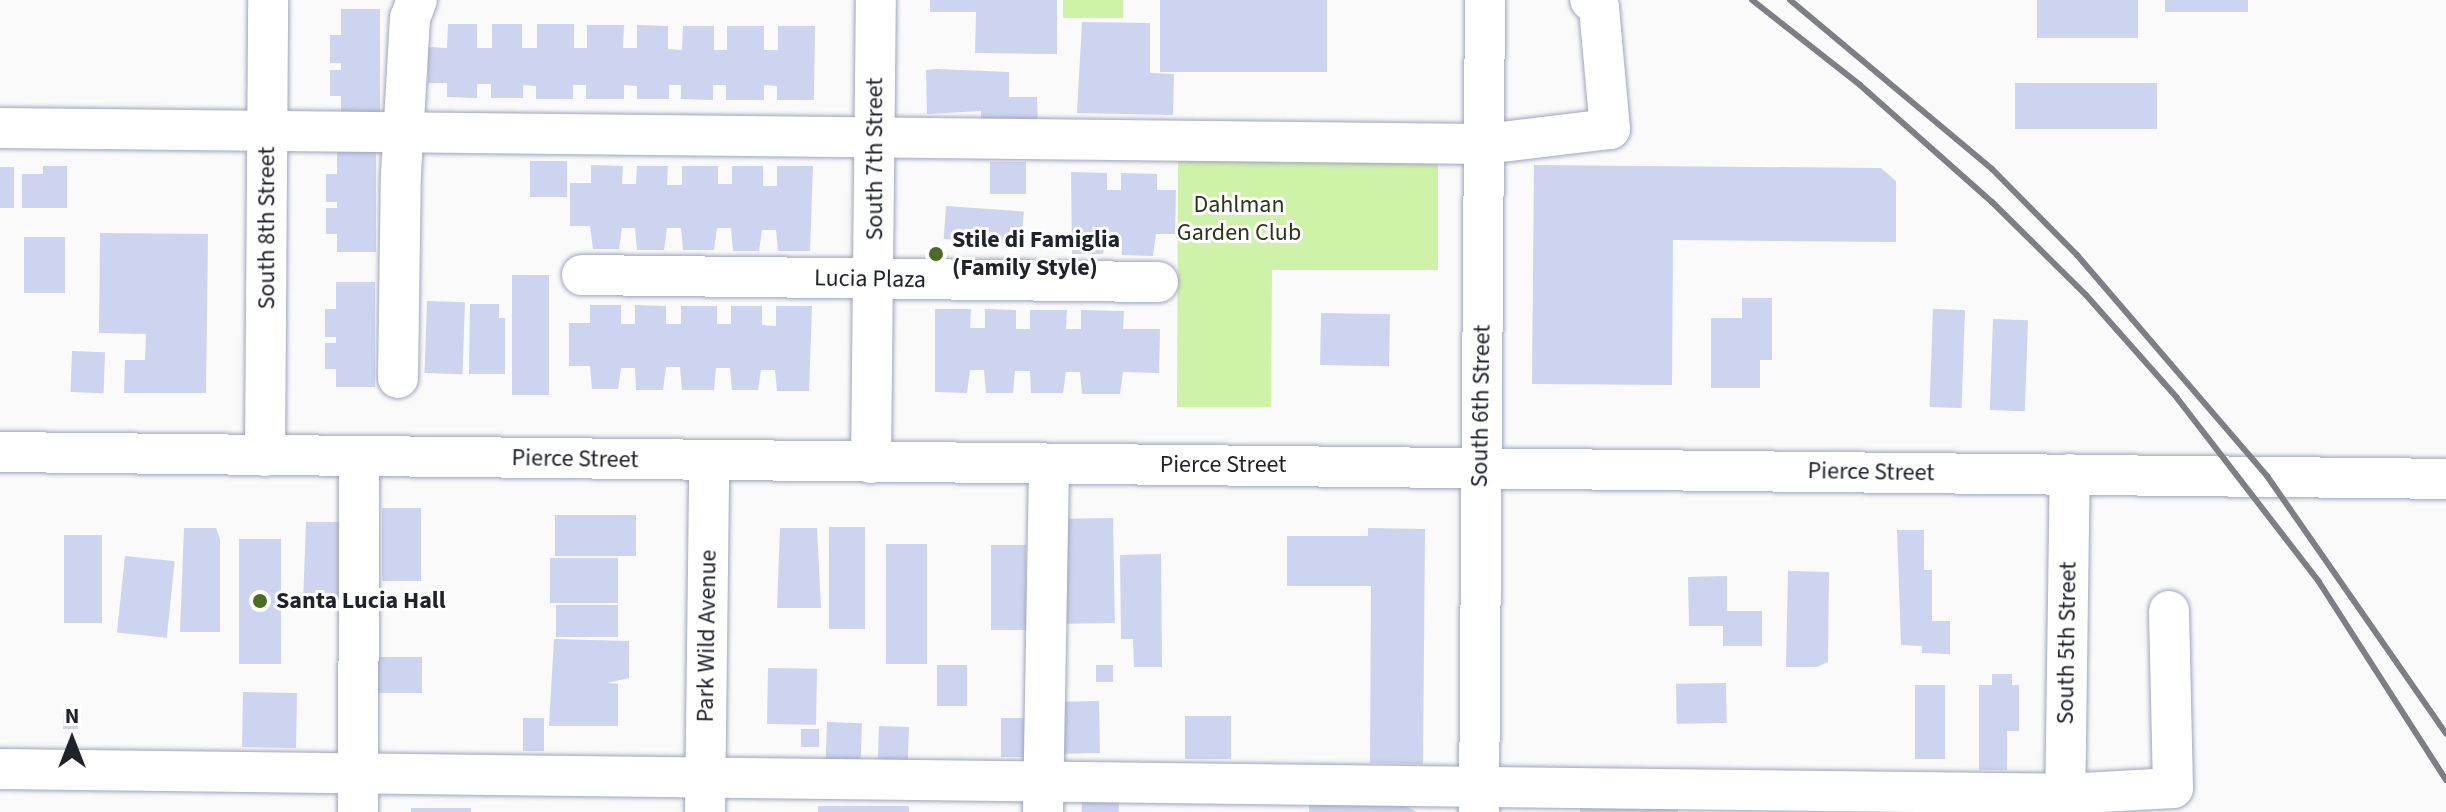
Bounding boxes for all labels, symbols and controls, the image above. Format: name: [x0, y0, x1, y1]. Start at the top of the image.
street label: South 7th Street: [861, 78, 889, 240]
street label: South 8th Street: [253, 147, 281, 309]
park label: Dahlman Garden Club: [1177, 191, 1301, 247]
place label: Stile di Famiglia (Family Style): [952, 226, 1120, 282]
marker: Stile di Famiglia (Family Style): [927, 245, 945, 263]
street label: Lucia Plaza: [814, 264, 926, 294]
street label: South 6th Street: [1465, 324, 1497, 488]
street label: Pierce Street: [511, 443, 639, 475]
street label: Pierce Street: [1160, 451, 1286, 479]
street label: Pierce Street: [1807, 456, 1935, 488]
street label: Park Wild Avenue: [691, 549, 723, 723]
street label: South 5th Street: [2051, 561, 2083, 725]
place label: Santa Lucia Hall: [276, 587, 446, 615]
marker: Santa Lucia Hall: [251, 592, 269, 610]
north arrow: [32, 700, 112, 780]
text: N: [65, 700, 79, 732]

